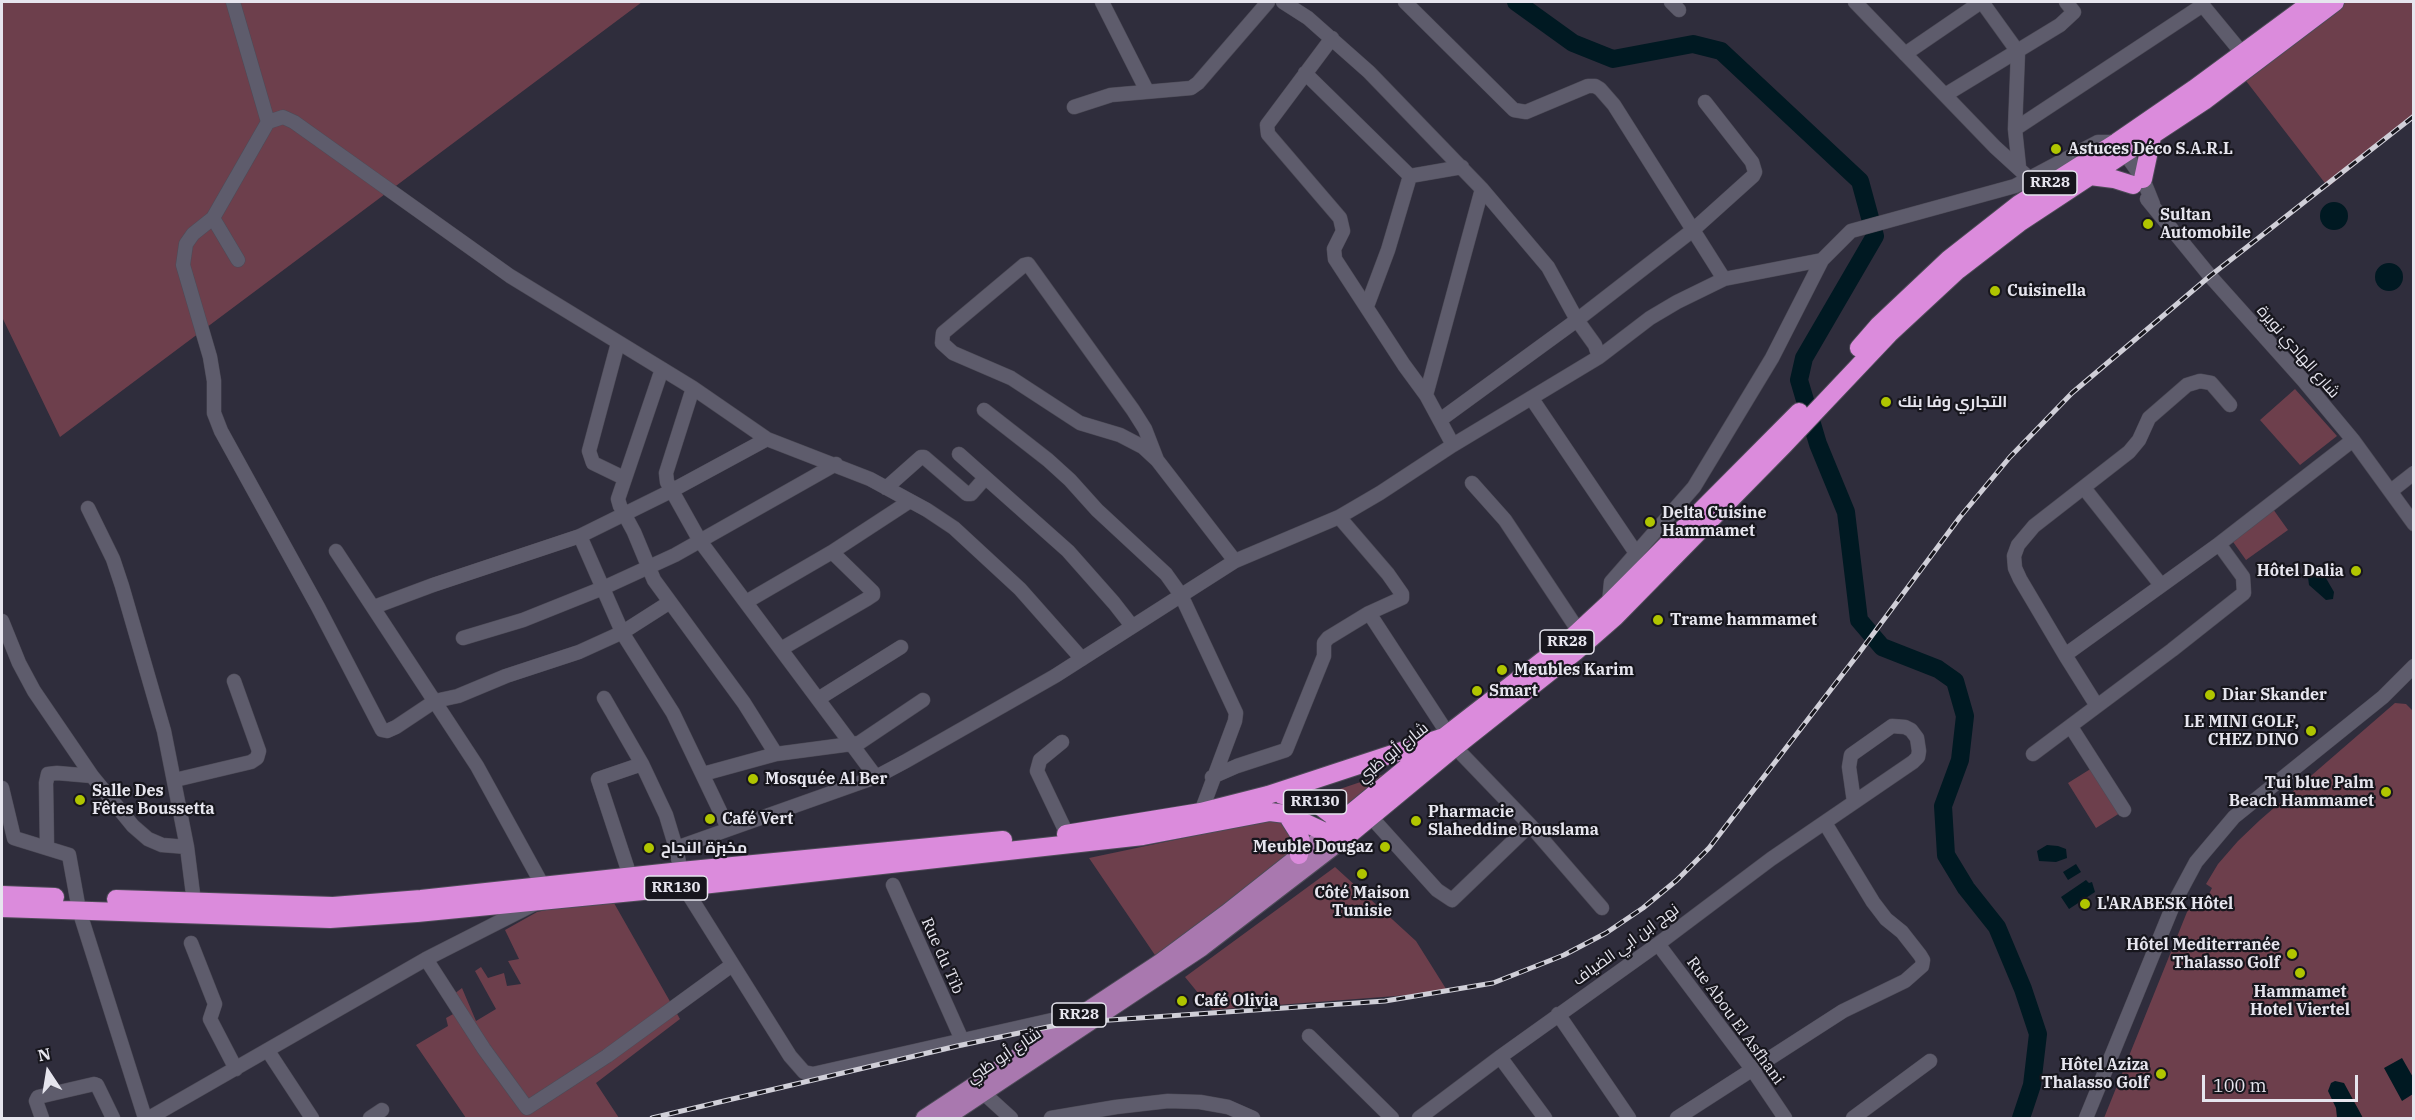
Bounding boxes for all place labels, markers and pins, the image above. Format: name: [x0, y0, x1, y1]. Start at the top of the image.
place label: Astuces Déco S.A.R.L: [2068, 139, 2233, 159]
marker: Astuces Déco S.A.R.L: [2049, 142, 2063, 156]
place label: Sultan Automobile: [2160, 205, 2251, 243]
marker: Sultan Automobile: [2141, 217, 2155, 231]
place label: Cuisinella: [2007, 281, 2086, 301]
marker: Cuisinella: [1988, 284, 2002, 298]
place label: التجاري وفا بنك: [1898, 392, 2007, 412]
marker: التجاري وفا بنك: [1879, 395, 1893, 409]
place label: Delta Cuisine Hammamet: [1662, 503, 1767, 541]
marker: Delta Cuisine Hammamet: [1643, 515, 1657, 529]
place label: Hôtel Dalia: [2257, 561, 2344, 581]
marker: Hôtel Dalia: [2349, 564, 2363, 578]
place label: Trame hammamet: [1670, 610, 1817, 630]
marker: Trame hammamet: [1651, 613, 1665, 627]
place label: Meubles Karim: [1514, 660, 1634, 680]
marker: Meubles Karim: [1495, 663, 1509, 677]
place label: Smart: [1489, 681, 1538, 701]
marker: Smart: [1470, 684, 1484, 698]
place label: Diar Skander: [2222, 685, 2327, 705]
marker: Diar Skander: [2203, 688, 2217, 702]
place label: LE MINI GOLF, CHEZ DINO: [2184, 712, 2299, 750]
marker: LE MINI GOLF, CHEZ DINO: [2304, 724, 2318, 738]
place label: Mosquée Al Ber: [765, 769, 887, 789]
marker: Mosquée Al Ber: [746, 772, 760, 786]
place label: Tui blue Palm Beach Hammamet: [2229, 773, 2374, 811]
place label: Salle Des Fêtes Boussetta: [92, 781, 215, 819]
marker: Tui blue Palm Beach Hammamet: [2379, 785, 2393, 799]
marker: Salle Des Fêtes Boussetta: [73, 793, 87, 807]
place label: Pharmacie Slaheddine Bouslama: [1428, 802, 1599, 840]
place label: Café Vert: [722, 809, 793, 829]
marker: Café Vert: [703, 812, 717, 826]
marker: Pharmacie Slaheddine Bouslama: [1409, 814, 1423, 828]
place label: Meuble Dougaz: [1253, 837, 1373, 857]
place label: مخبزة النجاح: [661, 838, 747, 858]
marker: Meuble Dougaz: [1378, 840, 1392, 854]
marker: مخبزة النجاح: [642, 841, 656, 855]
marker: Côté Maison Tunisie: [1355, 867, 1369, 881]
place label: Côté Maison Tunisie: [1314, 883, 1410, 921]
place label: L'ARABESK Hôtel: [2097, 894, 2233, 914]
marker: L'ARABESK Hôtel: [2078, 897, 2092, 911]
place label: Hôtel Mediterranée Thalasso Golf: [2126, 935, 2280, 973]
marker: Hôtel Mediterranée Thalasso Golf: [2285, 947, 2299, 961]
marker: Hammamet Hotel Viertel: [2293, 966, 2307, 980]
place label: Hammamet Hotel Viertel: [2250, 982, 2350, 1020]
place label: Café Olivia: [1194, 991, 1278, 1011]
marker: Café Olivia: [1175, 994, 1189, 1008]
place label: Hôtel Aziza Thalasso Golf: [2041, 1055, 2149, 1093]
marker: Hôtel Aziza Thalasso Golf: [2154, 1067, 2168, 1081]

